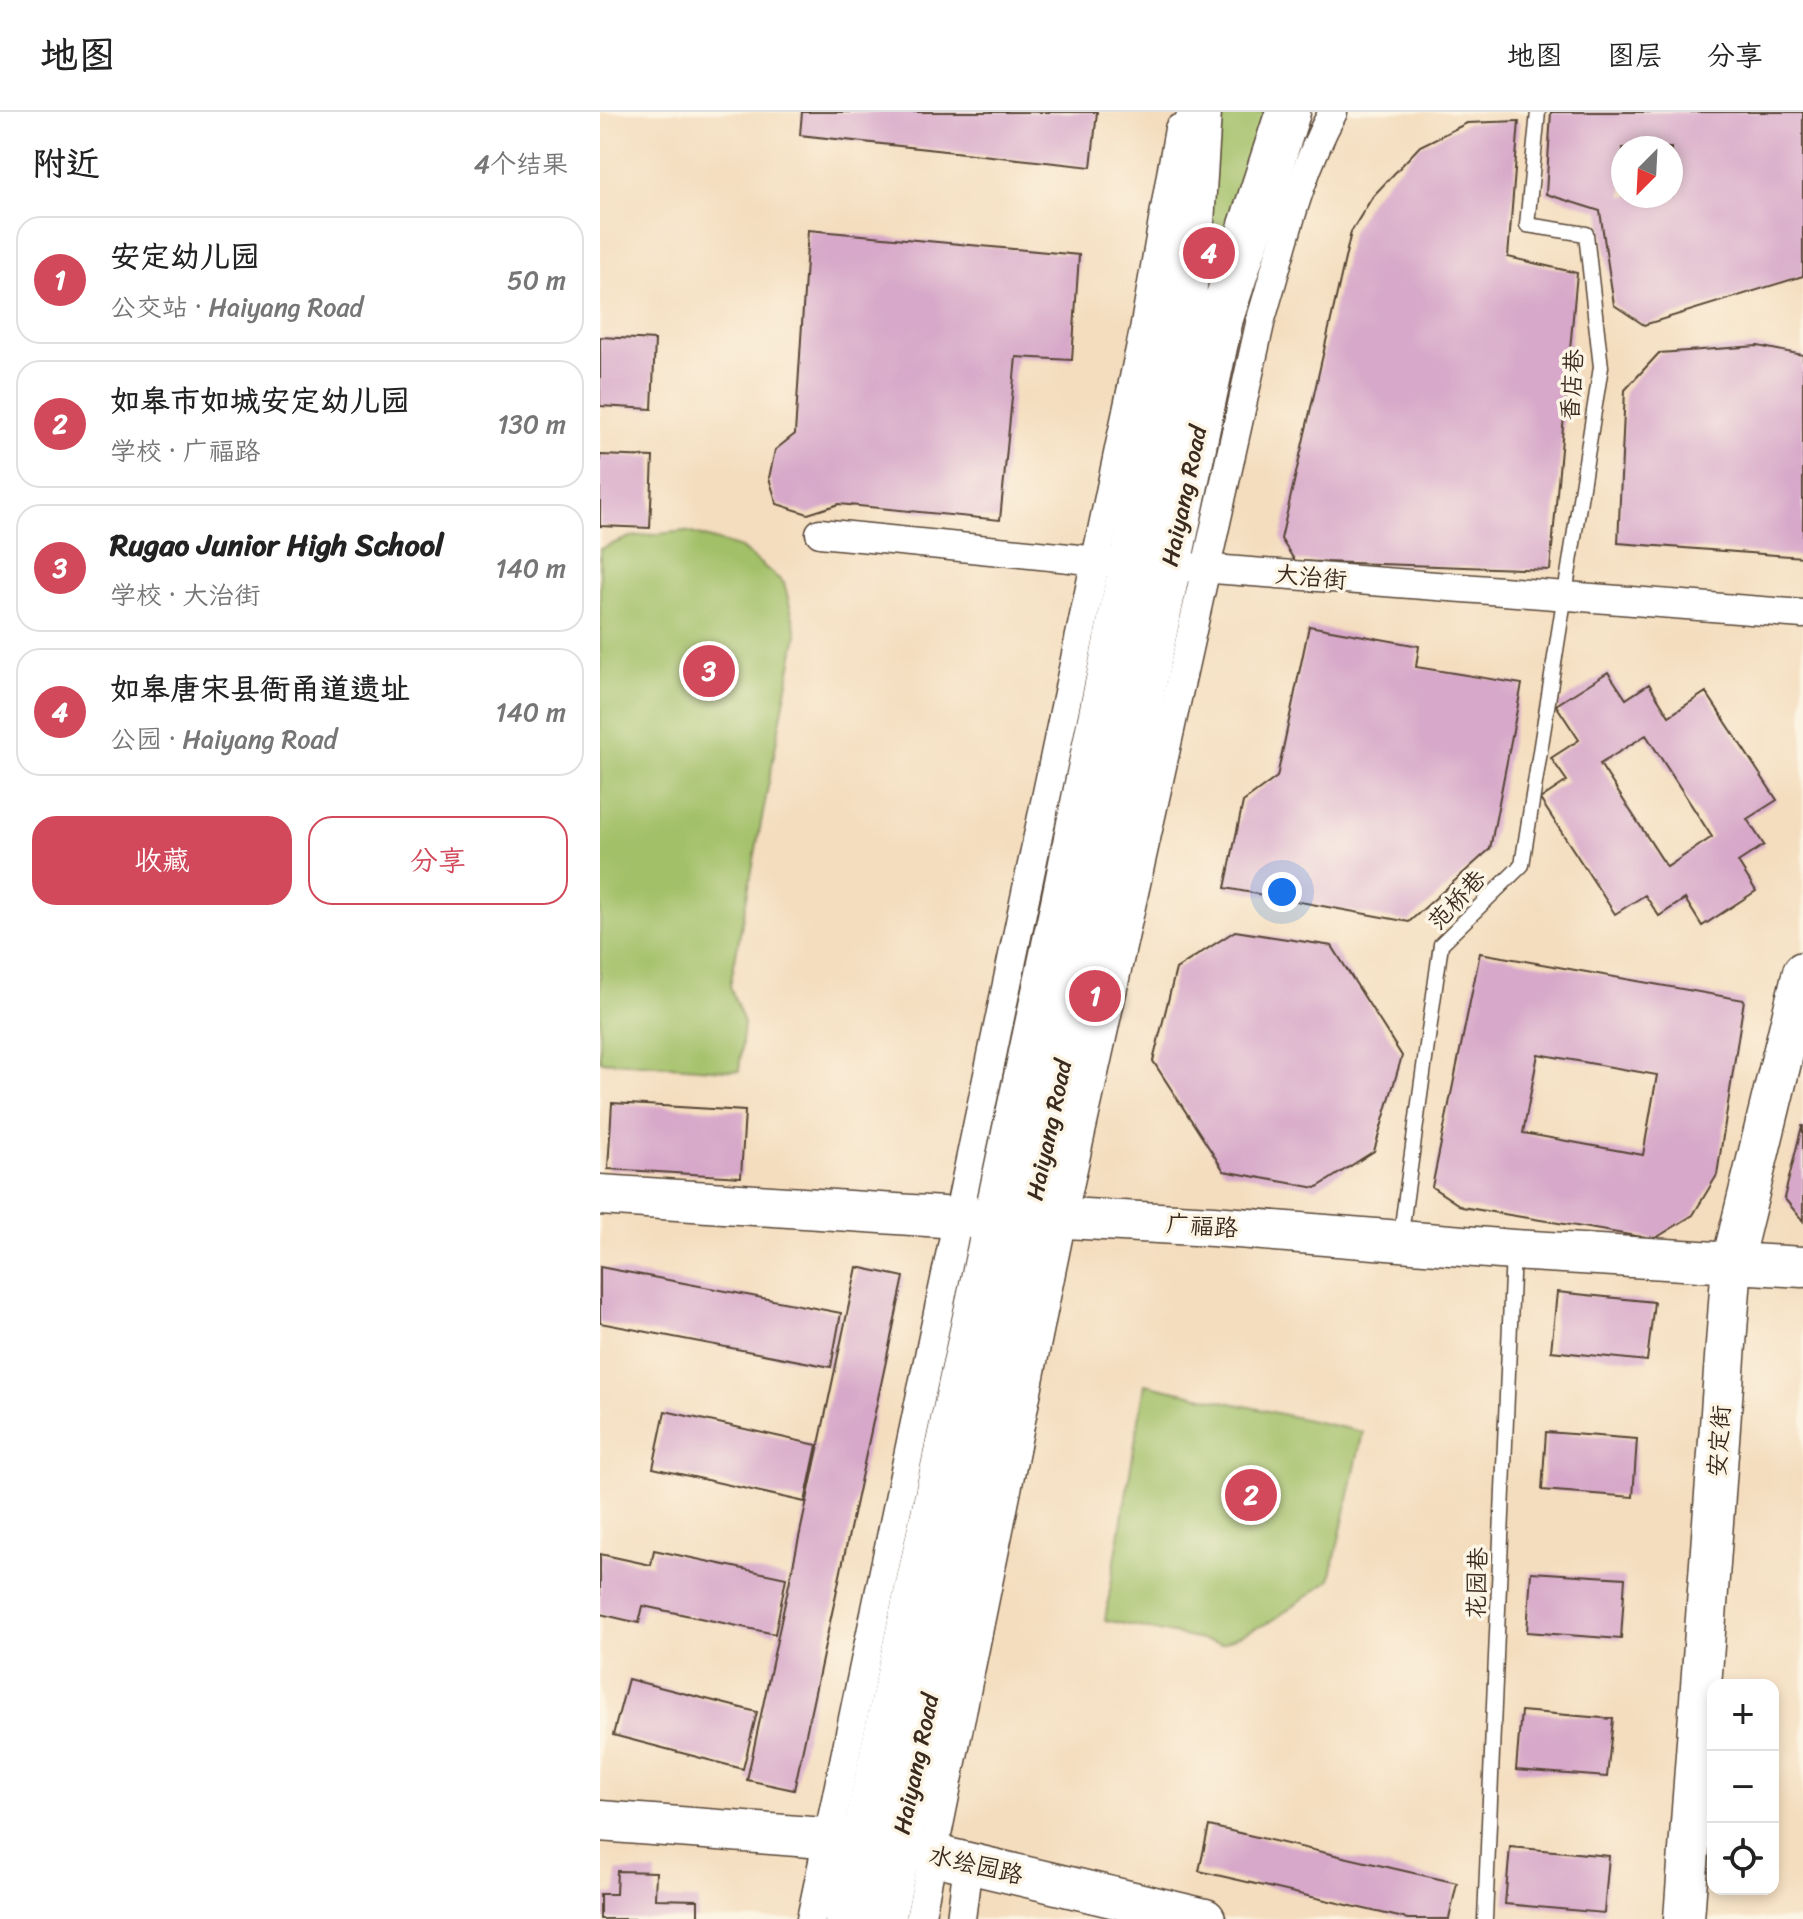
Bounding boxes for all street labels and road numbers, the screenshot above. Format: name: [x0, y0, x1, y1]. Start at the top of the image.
street label: 香店巷: [1549, 348, 1595, 422]
street label: Haiyang Road: [1149, 419, 1220, 570]
street label: 大治街: [1273, 553, 1349, 601]
street label: 范桥巷: [1417, 859, 1497, 941]
street label: Haiyang Road: [1014, 1053, 1085, 1204]
street label: 广福路: [1165, 1203, 1239, 1249]
street label: 安定街: [1696, 1404, 1742, 1478]
street label: 花园巷: [1455, 1546, 1499, 1620]
street label: Haiyang Road: [881, 1687, 952, 1838]
street label: 水绘园路: [925, 1834, 1027, 1896]

